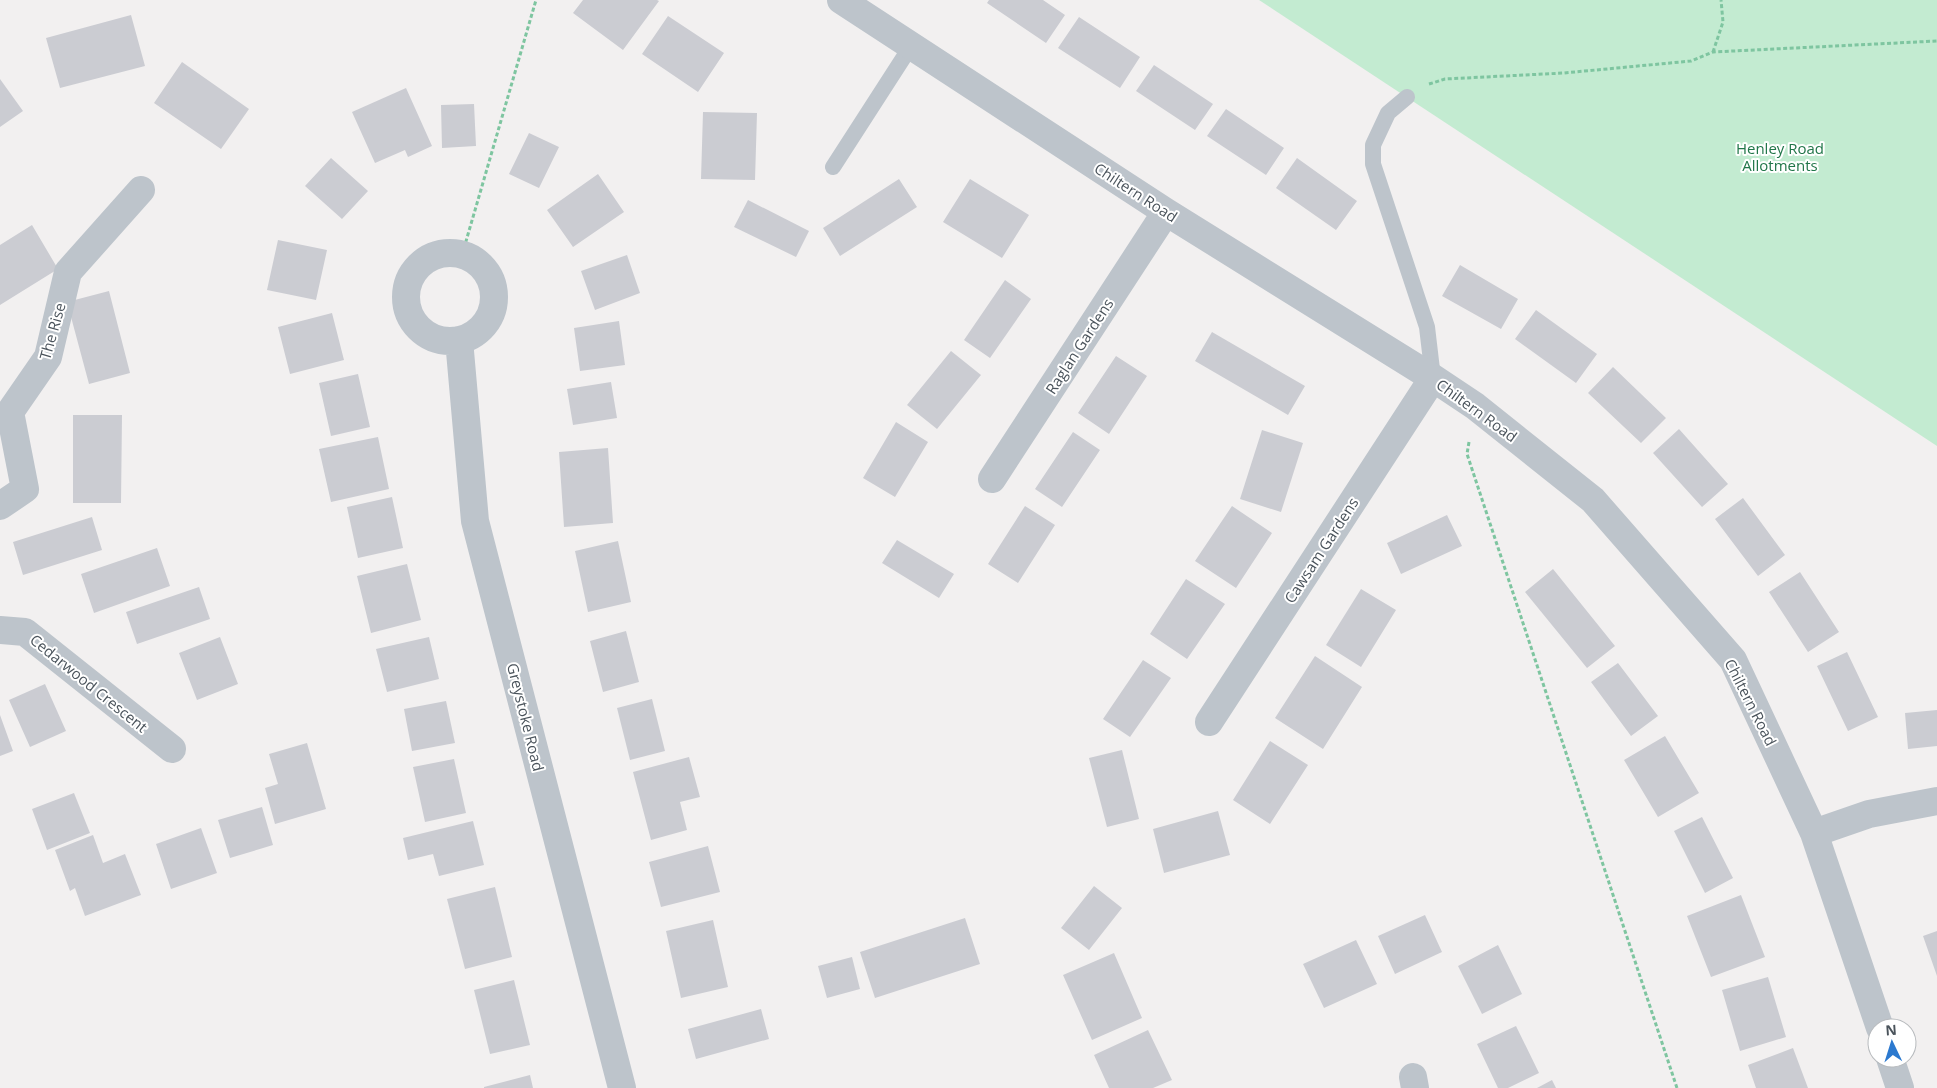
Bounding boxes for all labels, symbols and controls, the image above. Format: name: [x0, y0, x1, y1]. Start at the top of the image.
park label: Henley Road Allotments: [1736, 138, 1824, 175]
street label: Chiltern Road: [1091, 158, 1181, 226]
street label: Raglan Gardens: [1041, 294, 1117, 398]
street label: The Rise: [34, 300, 70, 362]
street label: Chiltern Road: [1433, 374, 1521, 446]
street label: Cawsam Gardens: [1279, 493, 1363, 607]
street label: Cedarwood Crescent: [26, 629, 152, 737]
street label: Chiltern Road: [1721, 655, 1781, 749]
street label: Greystoke Road: [503, 661, 549, 773]
north arrow: [1867, 1018, 1917, 1068]
text: N: [1885, 1020, 1897, 1039]

